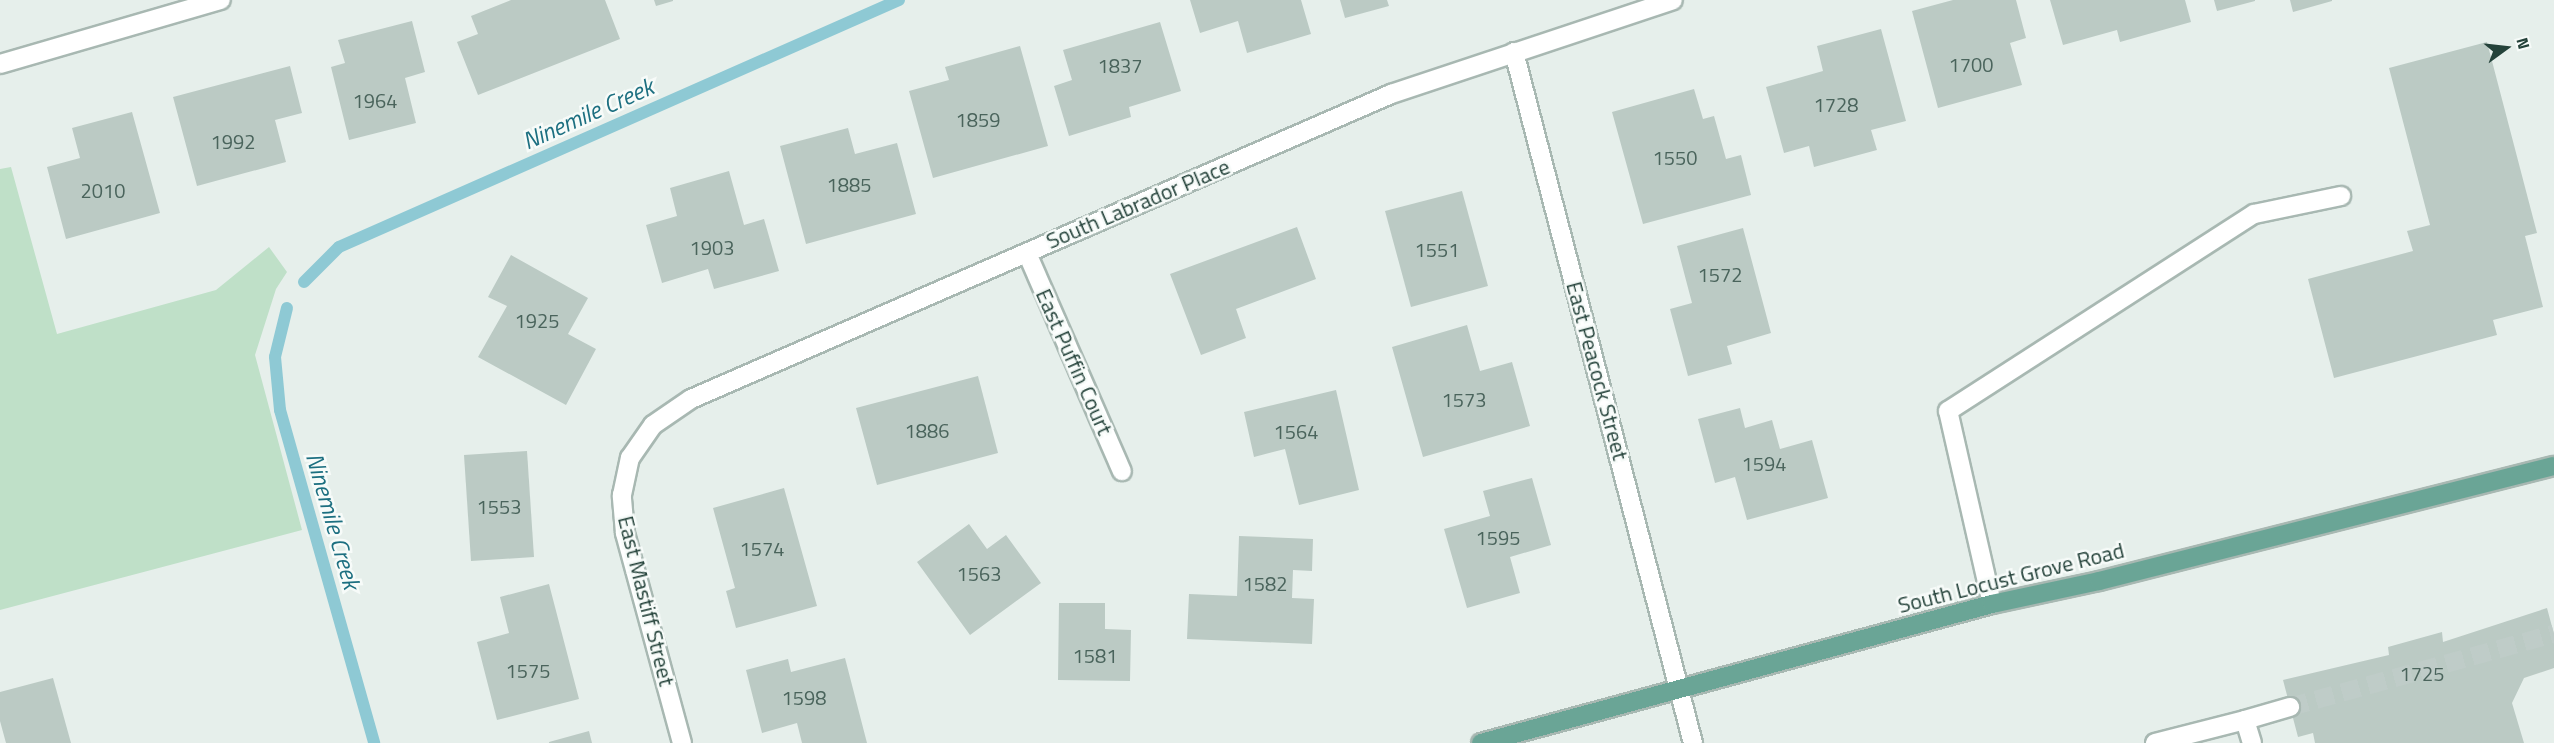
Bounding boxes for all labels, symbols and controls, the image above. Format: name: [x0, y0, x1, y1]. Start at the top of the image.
north arrow: [2476, 18, 2536, 78]
text: N: [2510, 35, 2536, 52]
house number: 1700: [1949, 52, 1993, 76]
house number: 1837: [1098, 53, 1142, 77]
water label: Ninemile Creek: [518, 72, 658, 156]
house number: 1964: [353, 88, 397, 112]
house number: 1728: [1814, 92, 1858, 116]
house number: 1859: [956, 107, 1000, 131]
house number: 1992: [211, 129, 255, 153]
house number: 1550: [1653, 145, 1697, 169]
street label: South Labrador Place: [1042, 153, 1234, 255]
house number: 1885: [827, 172, 871, 196]
house number: 2010: [81, 178, 125, 202]
house number: 1903: [690, 235, 734, 259]
house number: 1551: [1415, 237, 1459, 261]
house number: 1572: [1698, 262, 1742, 286]
street label: East Peacock Street: [1560, 279, 1634, 463]
street label: East Puffin Court: [1030, 285, 1118, 439]
house number: 1925: [515, 308, 559, 332]
house number: 1573: [1442, 387, 1486, 411]
house number: 1886: [905, 418, 949, 442]
house number: 1564: [1274, 419, 1318, 443]
water label: Ninemile Creek: [300, 450, 366, 592]
house number: 1594: [1742, 451, 1786, 475]
house number: 1553: [477, 494, 521, 518]
street label: East Mastiff Street: [612, 513, 680, 689]
house number: 1595: [1476, 525, 1520, 549]
house number: 1574: [740, 536, 784, 560]
street label: South Locust Grove Road: [1895, 537, 2127, 619]
house number: 1563: [957, 561, 1001, 585]
house number: 1582: [1243, 571, 1287, 595]
house number: 1581: [1073, 643, 1117, 667]
house number: 1575: [506, 658, 550, 682]
house number: 1725: [2400, 661, 2444, 685]
house number: 1598: [782, 685, 826, 709]

